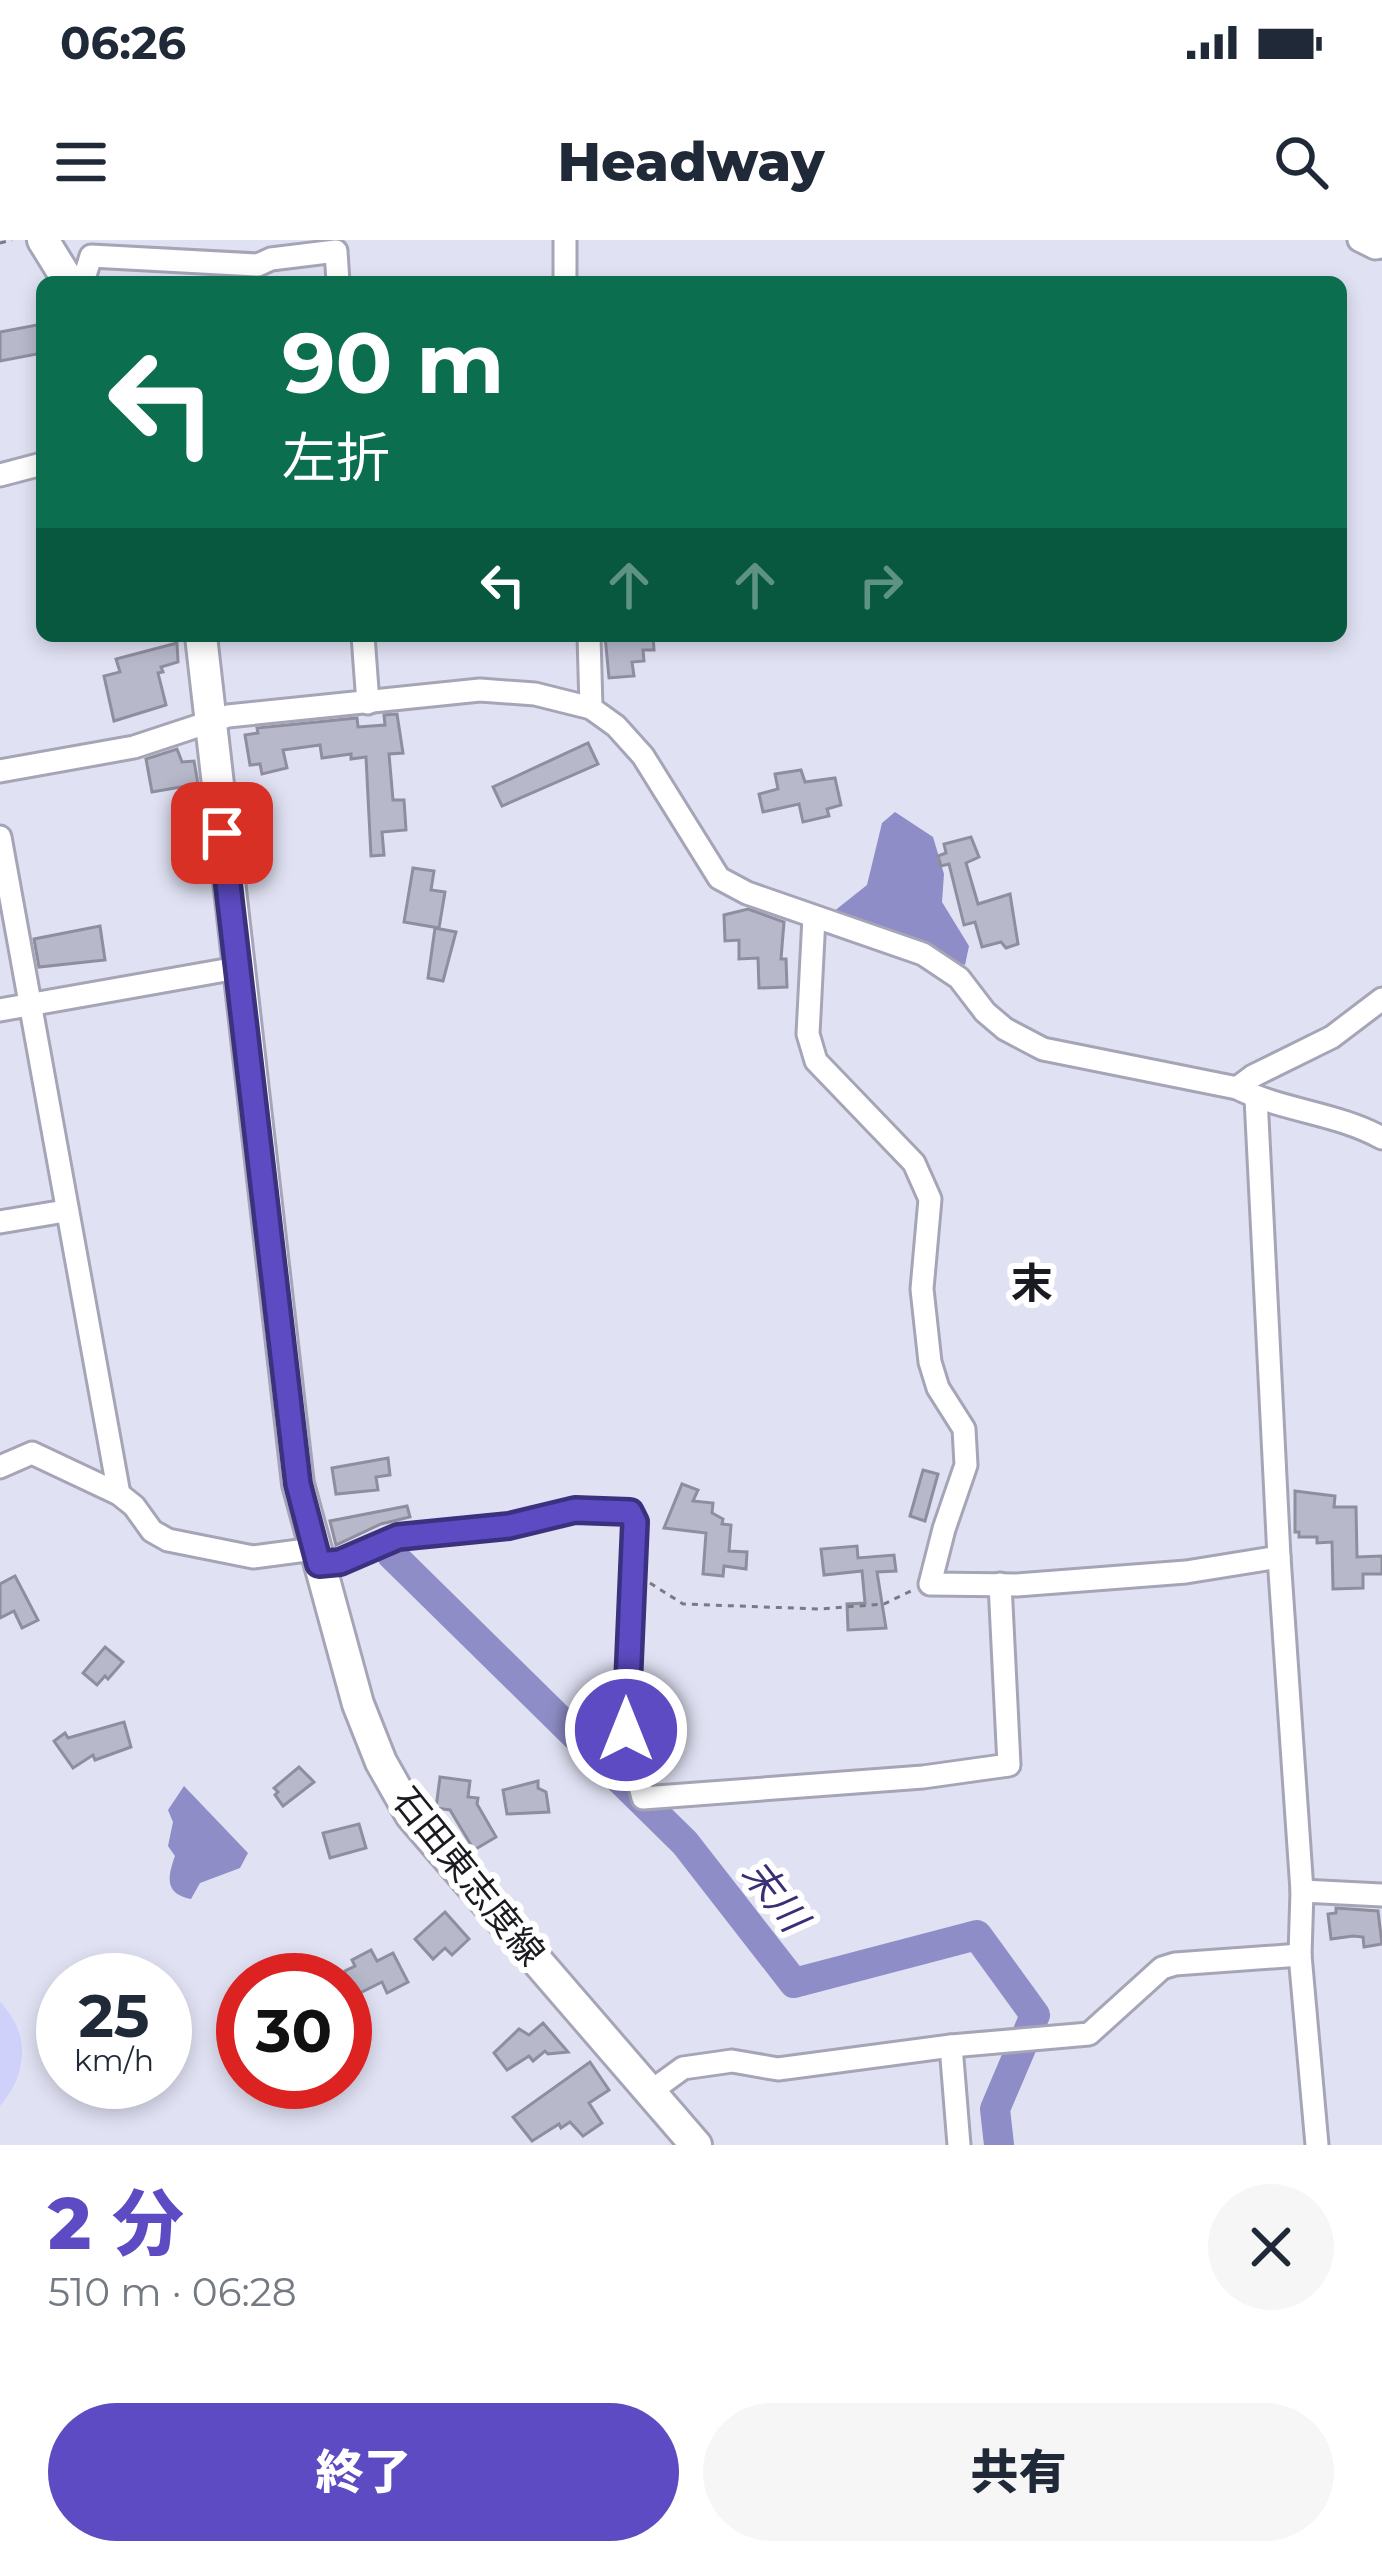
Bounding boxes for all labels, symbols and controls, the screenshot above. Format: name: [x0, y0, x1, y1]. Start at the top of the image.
text: 06:26: [60, 15, 186, 70]
icon: menu: [48, 129, 114, 195]
text: Headway: [558, 129, 825, 195]
icon: search: [1268, 129, 1334, 195]
text: 90 m: [282, 312, 504, 414]
icon: left: [84, 324, 240, 480]
text: 左折: [282, 425, 390, 491]
icon: left: [470, 552, 536, 618]
icon: ahead: [596, 552, 662, 618]
icon: ahead: [722, 552, 788, 618]
icon: right: [848, 552, 914, 618]
pin: [171, 782, 273, 884]
icon: arrive: [189, 800, 255, 866]
district label: 末: [1011, 1257, 1053, 1309]
position arrow: [563, 1667, 689, 1793]
street label: 石田東志度線: [384, 1778, 554, 1974]
water label: 末川: [732, 1849, 820, 1944]
speed limit sign: 30: [216, 1953, 372, 2109]
text: 25: [78, 1979, 150, 2052]
text: km/h: [74, 2042, 154, 2079]
text: 2 分: [48, 2179, 184, 2267]
button: close: [1208, 2184, 1334, 2310]
text: 510 m · 06:28: [48, 2268, 297, 2316]
button: 終了: [48, 2403, 679, 2541]
button: 共有: [703, 2403, 1334, 2541]

